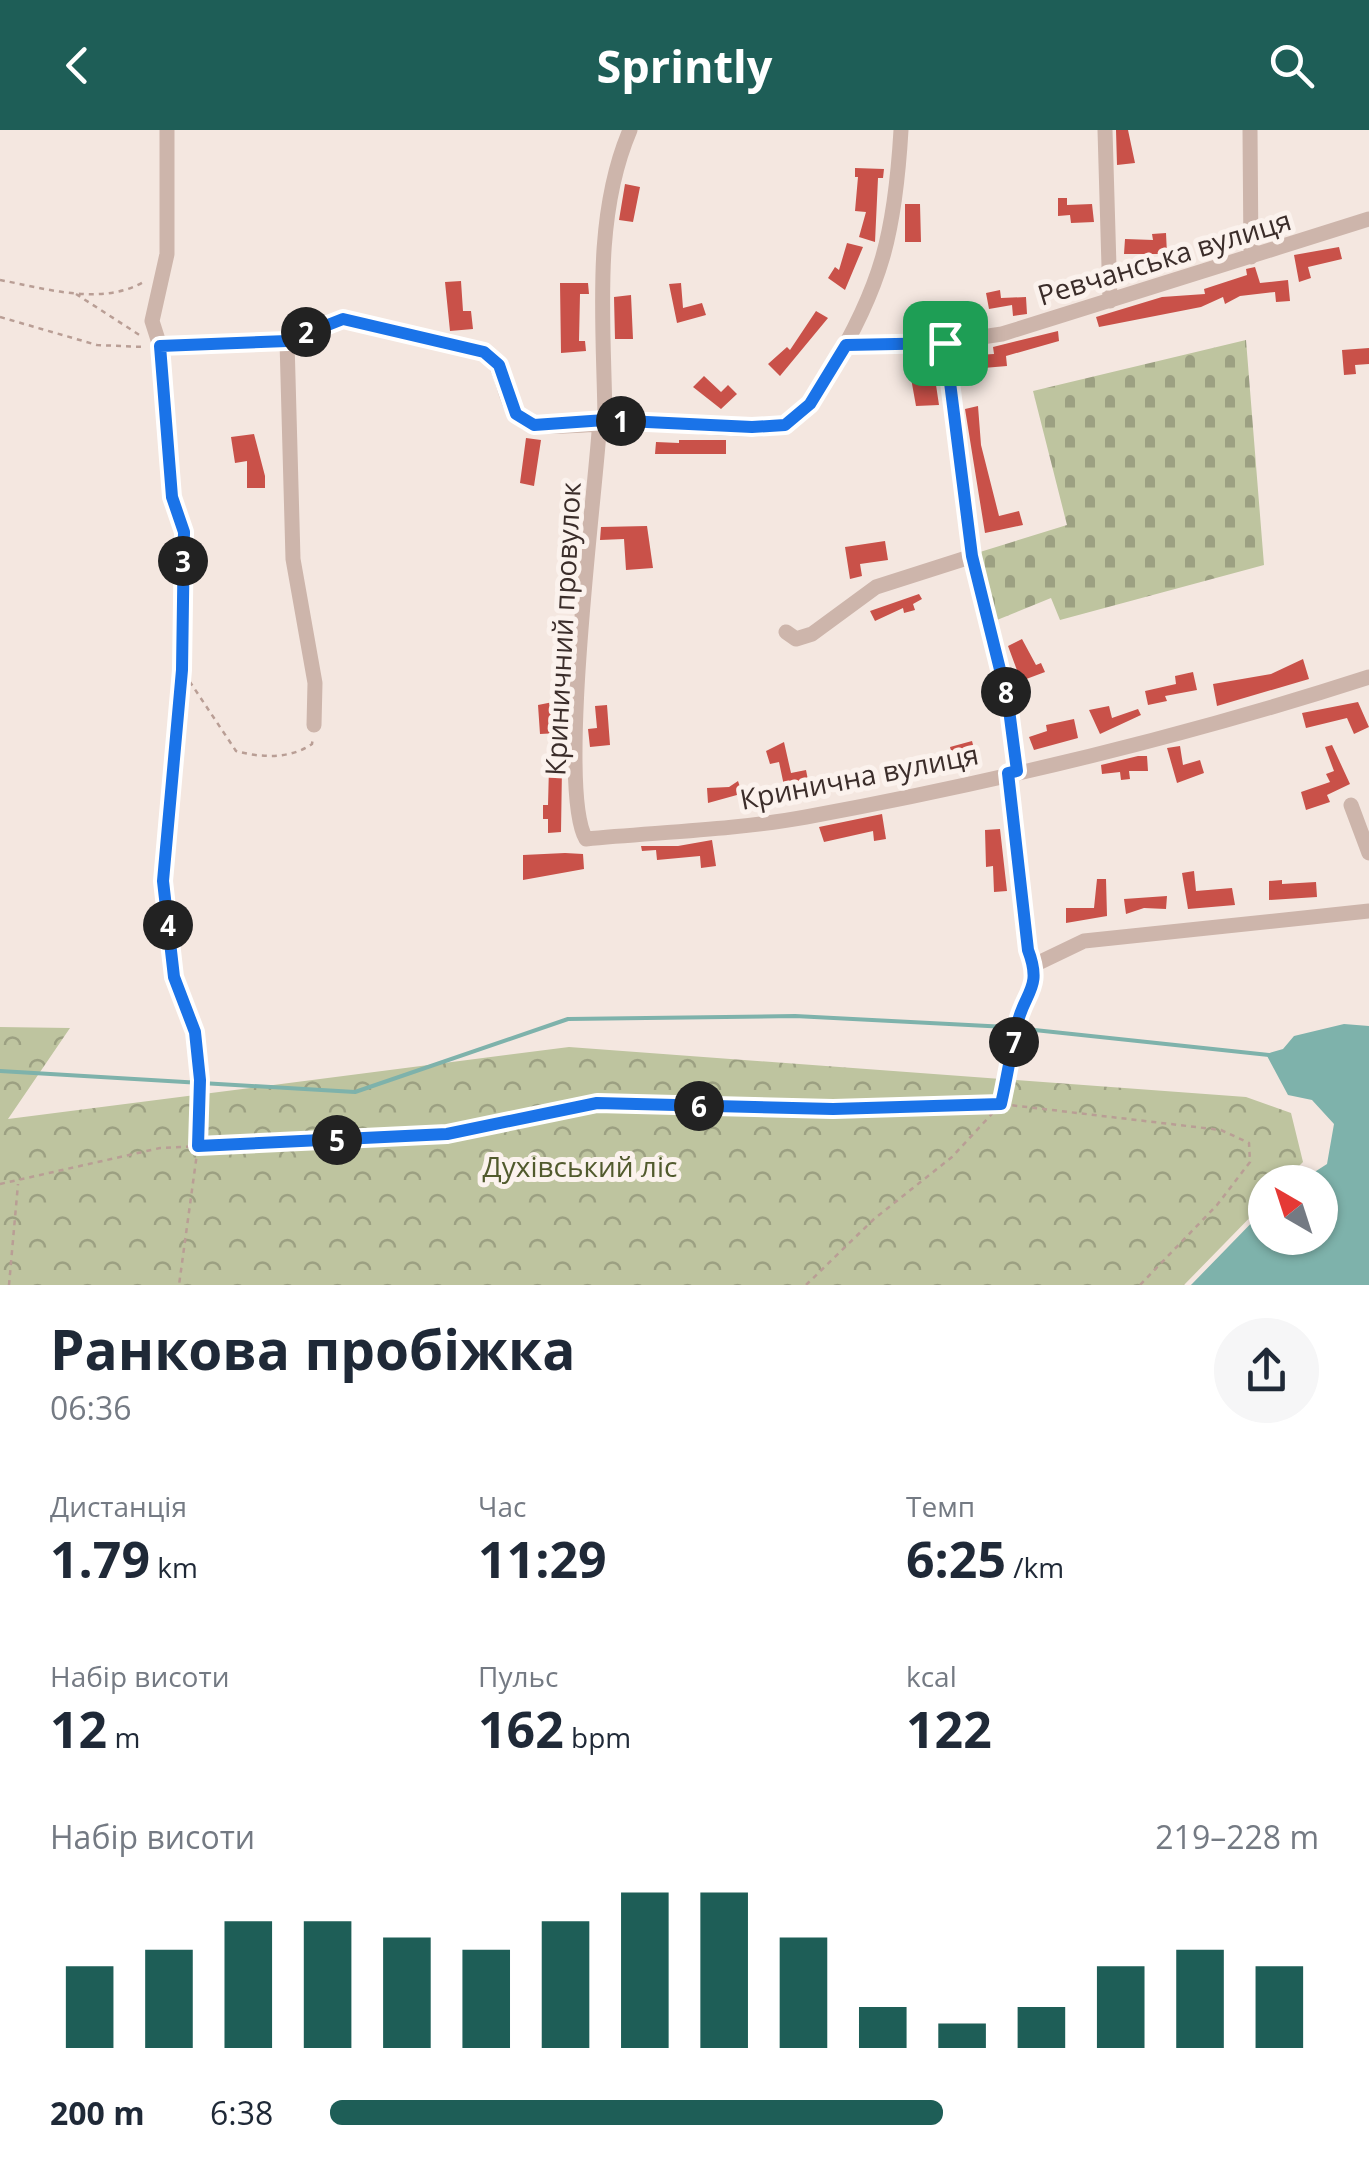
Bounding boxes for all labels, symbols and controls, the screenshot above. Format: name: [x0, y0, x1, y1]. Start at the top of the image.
text: Sprintly: [597, 35, 772, 96]
icon: back: [50, 38, 105, 93]
icon: search: [1264, 38, 1319, 93]
street label: Ревчанська вулиця: [1033, 200, 1295, 314]
pin: [903, 301, 988, 386]
pin: 2: [281, 307, 331, 357]
text: 2: [298, 313, 314, 351]
icon: arrive: [918, 316, 973, 371]
pin: 1: [596, 396, 646, 446]
text: 1: [613, 402, 629, 440]
street label: Криничний провулок: [535, 481, 589, 777]
pin: 3: [158, 536, 208, 586]
text: 3: [175, 542, 191, 580]
pin: 8: [981, 667, 1031, 717]
text: 8: [998, 673, 1014, 711]
street label: Кринична вулиця: [737, 734, 981, 818]
pin: 4: [143, 900, 193, 950]
text: 4: [160, 906, 176, 944]
pin: 7: [989, 1017, 1039, 1067]
text: 7: [1006, 1023, 1022, 1061]
pin: 6: [674, 1081, 724, 1131]
text: 6: [691, 1087, 707, 1125]
pin: 5: [312, 1115, 362, 1165]
text: 5: [329, 1121, 345, 1159]
park label: Духівський ліс: [483, 1147, 677, 1185]
north arrow: [1248, 1165, 1338, 1255]
map controls: [1248, 1165, 1338, 1255]
text: Ранкова пробіжка: [50, 1311, 575, 1386]
button: share: [1214, 1318, 1319, 1423]
text: 06:36: [50, 1386, 132, 1429]
text: Дистанція: [50, 1487, 187, 1525]
text: Час: [478, 1487, 526, 1525]
text: Темп: [906, 1487, 975, 1525]
text: 1.79: [50, 1525, 150, 1593]
text: 11:29: [478, 1525, 607, 1593]
text: 6:25: [906, 1525, 1006, 1593]
text: km: [150, 1548, 198, 1586]
text: /km: [1006, 1548, 1064, 1586]
text: Набір висоти: [50, 1657, 229, 1695]
text: Пульс: [478, 1657, 558, 1695]
text: kcal: [906, 1657, 957, 1695]
text: 12: [50, 1695, 107, 1763]
text: 162: [478, 1695, 564, 1763]
text: 122: [906, 1695, 992, 1763]
text: m: [107, 1718, 140, 1756]
text: bpm: [564, 1718, 631, 1756]
text: Набір висоти: [50, 1815, 255, 1858]
text: 219–228 m: [1155, 1815, 1319, 1858]
text: 200 m: [50, 2091, 145, 2134]
text: 6:38: [210, 2091, 273, 2134]

